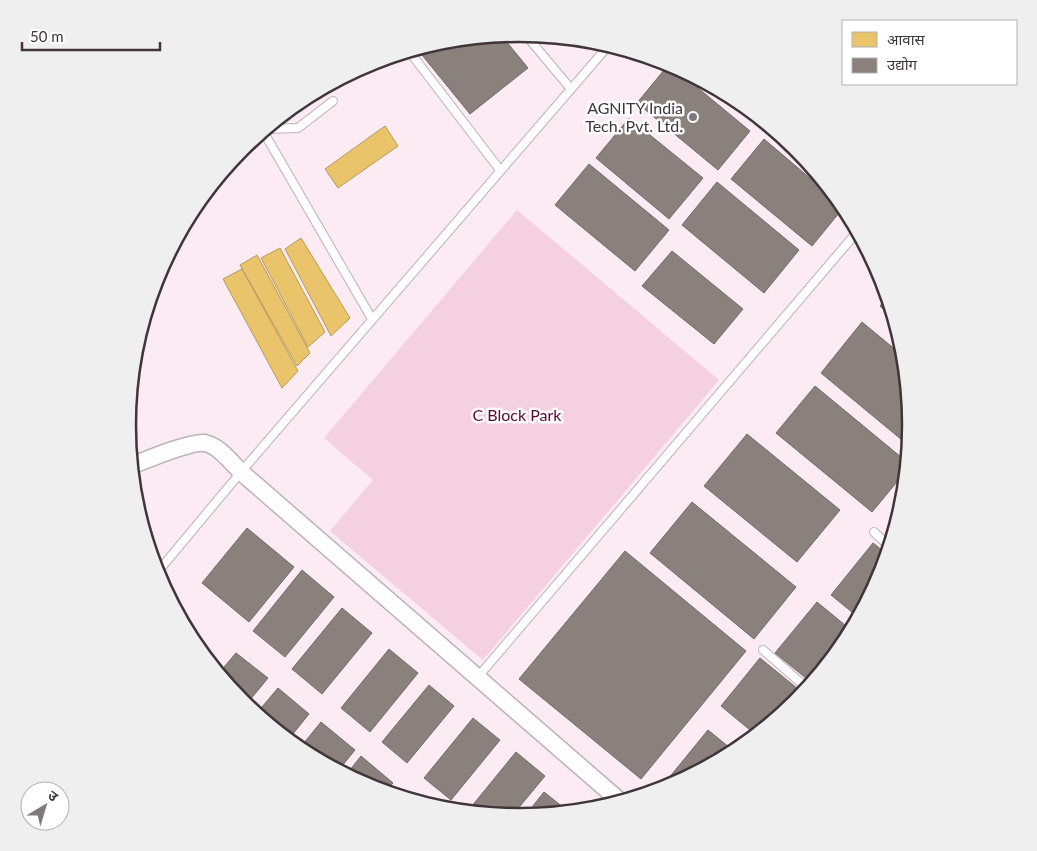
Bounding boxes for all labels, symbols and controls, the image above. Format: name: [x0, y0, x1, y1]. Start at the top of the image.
scale bar: [22, 20, 160, 52]
legend: [842, 20, 1017, 85]
text: 50 m: [30, 27, 64, 45]
text: आवास: [887, 30, 926, 48]
text: उद्योग: [887, 55, 918, 73]
place label: AGNITY India Tech. Pvt. Ltd.: [585, 98, 683, 135]
marker: AGNITY India Tech. Pvt. Ltd.: [687, 111, 699, 123]
park label: C Block Park: [473, 405, 562, 424]
north arrow: [20, 781, 70, 831]
text: उ: [45, 786, 62, 805]

